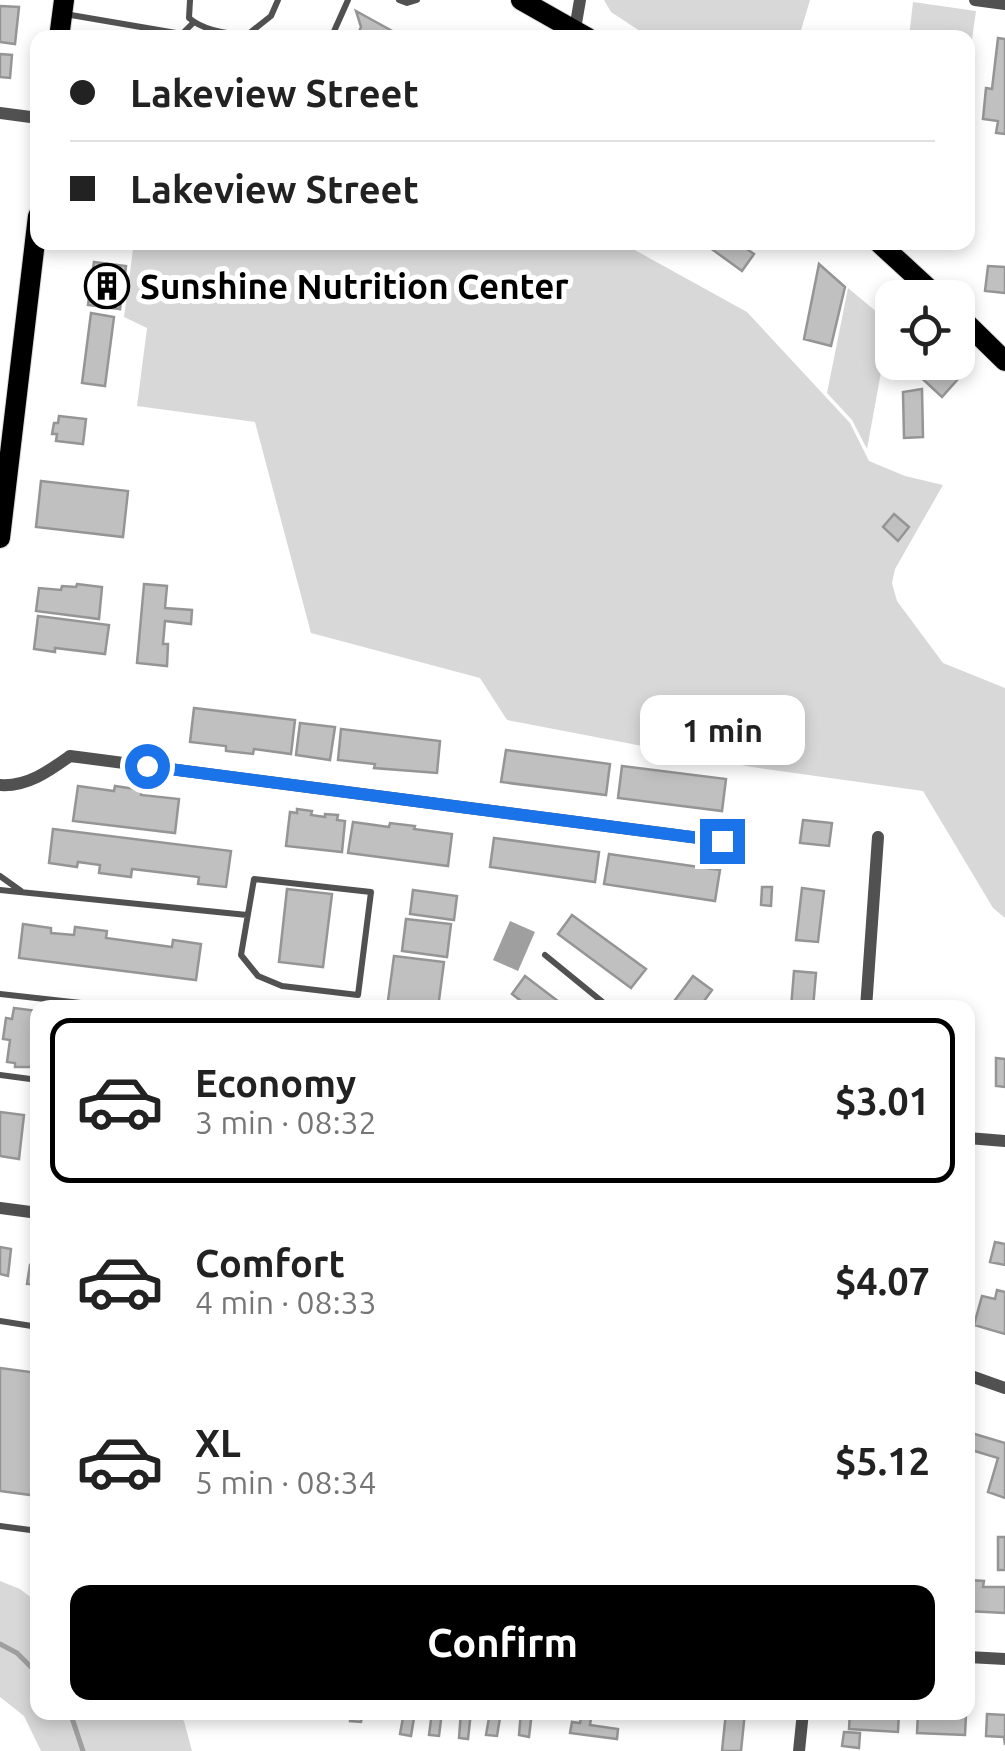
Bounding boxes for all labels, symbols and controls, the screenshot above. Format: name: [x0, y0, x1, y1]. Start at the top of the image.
text: Lakeview Street: [130, 72, 419, 114]
text: Lakeview Street: [130, 168, 419, 210]
building icon: Sunshine Nutrition Center: [84, 263, 130, 309]
place label: Sunshine Nutrition Center: [140, 266, 569, 306]
map controls: [875, 280, 975, 380]
button: locate: [875, 280, 975, 380]
callout: 1 min: [640, 696, 804, 766]
text: 1 min: [682, 712, 763, 748]
route start: [125, 744, 170, 789]
route end: [700, 819, 745, 864]
icon: car: [75, 1056, 165, 1146]
text: Economy: [195, 1062, 356, 1104]
text: $3.01: [835, 1080, 930, 1122]
text: 3 min · 08:32: [195, 1104, 377, 1140]
icon: car: [75, 1236, 165, 1326]
text: Comfort: [195, 1242, 345, 1284]
text: $4.07: [835, 1260, 930, 1302]
text: 4 min · 08:33: [195, 1284, 377, 1320]
icon: car: [75, 1416, 165, 1506]
text: XL: [195, 1422, 241, 1464]
text: $5.12: [835, 1440, 930, 1482]
text: 5 min · 08:34: [195, 1464, 377, 1500]
button: Confirm: [70, 1585, 935, 1700]

